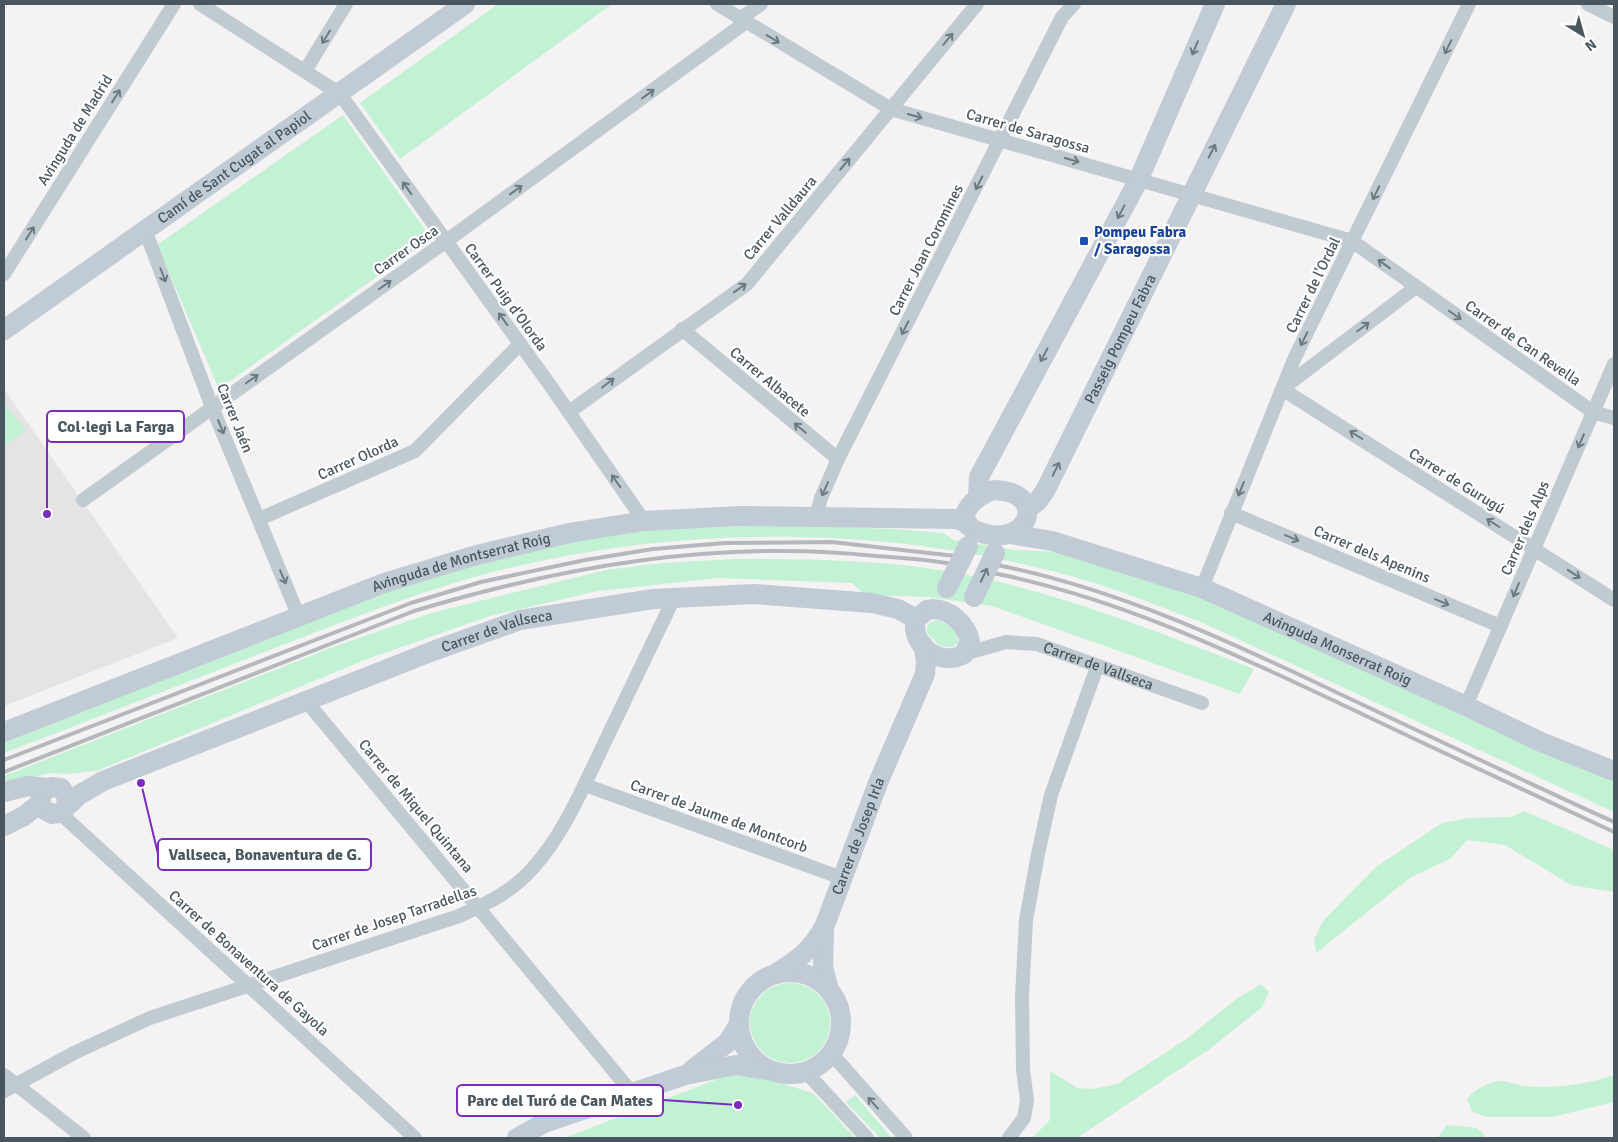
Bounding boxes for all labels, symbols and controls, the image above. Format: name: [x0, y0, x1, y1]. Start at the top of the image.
north arrow: [1558, 10, 1608, 60]
one-way arrow: [320, 30, 330, 44]
one-way arrow: [943, 33, 954, 46]
one-way arrow: [766, 34, 780, 44]
text: N: [1582, 35, 1600, 55]
one-way arrow: [1190, 40, 1200, 55]
one-way arrow: [1443, 40, 1453, 55]
street label: Avinguda de Madrid: [34, 71, 116, 189]
one-way arrow: [112, 89, 122, 103]
one-way arrow: [640, 89, 654, 99]
street label: Carrer de Saragossa: [964, 105, 1092, 157]
street label: Camí de Sant Cugat al Papiol: [154, 107, 315, 228]
one-way arrow: [907, 112, 923, 121]
one-way arrow: [1207, 143, 1217, 158]
one-way arrow: [1063, 156, 1079, 166]
one-way arrow: [840, 158, 851, 171]
street label: Carrer Valldaura: [739, 172, 821, 264]
one-way arrow: [974, 176, 984, 191]
one-way arrow: [402, 181, 412, 195]
street label: Carrer Joan Coromines: [885, 181, 967, 319]
one-way arrow: [509, 185, 523, 195]
one-way arrow: [1371, 185, 1380, 200]
one-way arrow: [1116, 204, 1125, 219]
street label: Carrer Osca: [370, 221, 442, 279]
place label: Pompeu Fabra / Saragossa: [1094, 223, 1186, 258]
one-way arrow: [25, 227, 35, 241]
street label: Carrer de l'Ordal: [1282, 234, 1344, 336]
marker: Pompeu Fabra / Saragossa: [1078, 235, 1090, 247]
street label: Carrer Puig d'Olorda: [461, 239, 551, 355]
one-way arrow: [1377, 259, 1391, 269]
one-way arrow: [159, 267, 168, 282]
street label: Passeig Pompeu Fabra: [1081, 271, 1160, 407]
one-way arrow: [378, 280, 392, 290]
one-way arrow: [733, 283, 747, 293]
street label: Carrer de Can Revella: [1462, 296, 1584, 390]
one-way arrow: [1448, 310, 1462, 320]
one-way arrow: [497, 313, 508, 326]
one-way arrow: [900, 320, 909, 335]
one-way arrow: [1356, 322, 1369, 333]
one-way arrow: [1299, 331, 1308, 346]
street label: Carrer Albacete: [726, 343, 814, 421]
one-way arrow: [1039, 348, 1049, 363]
one-way arrow: [245, 374, 259, 384]
one-way arrow: [601, 378, 615, 388]
street label: Carrer Jaén: [213, 381, 257, 455]
callout: Col·legi La Farga: [47, 411, 184, 442]
text: Col·legi La Farga: [57, 417, 175, 437]
one-way arrow: [216, 419, 226, 434]
one-way arrow: [794, 423, 807, 434]
one-way arrow: [1349, 430, 1363, 440]
street label: Carrer Olorda: [315, 432, 401, 484]
one-way arrow: [1575, 433, 1585, 448]
street label: Carrer de Gurugú: [1406, 444, 1508, 518]
one-way arrow: [1052, 462, 1061, 477]
one-way arrow: [611, 474, 621, 488]
street label: Carrer dels Alps: [1497, 477, 1553, 578]
one-way arrow: [819, 481, 829, 496]
one-way arrow: [1236, 481, 1245, 496]
one-way arrow: [1486, 517, 1500, 527]
street label: Carrer dels Apenins: [1311, 521, 1433, 587]
street label: Avinguda de Montserrat Roig: [369, 529, 552, 596]
one-way arrow: [1284, 534, 1299, 544]
one-way arrow: [980, 568, 990, 583]
one-way arrow: [279, 569, 288, 584]
one-way arrow: [1567, 569, 1581, 580]
one-way arrow: [1511, 582, 1521, 597]
one-way arrow: [1434, 597, 1449, 607]
street label: Carrer de Vallseca: [439, 606, 554, 656]
street label: Avinguda Monserrat Roig: [1260, 607, 1414, 690]
street label: Carrer de Vallseca: [1041, 638, 1156, 694]
street label: Carrer de Miquel Quintana: [355, 736, 477, 876]
street label: Carrer de Josep Irla: [828, 774, 888, 897]
street label: Carrer de Jaume de Montcorb: [628, 775, 810, 857]
callout: Vallseca, Bonaventura de G.: [158, 839, 371, 870]
text: Vallseca, Bonaventura de G.: [168, 845, 362, 865]
street label: Carrer de Josep Tarradellas: [309, 881, 479, 955]
street label: Carrer de Bonaventura de Gayola: [165, 886, 333, 1040]
callout: Parc del Turó de Can Mates: [457, 1085, 663, 1116]
text: Parc del Turó de Can Mates: [467, 1091, 653, 1111]
one-way arrow: [867, 1096, 879, 1109]

